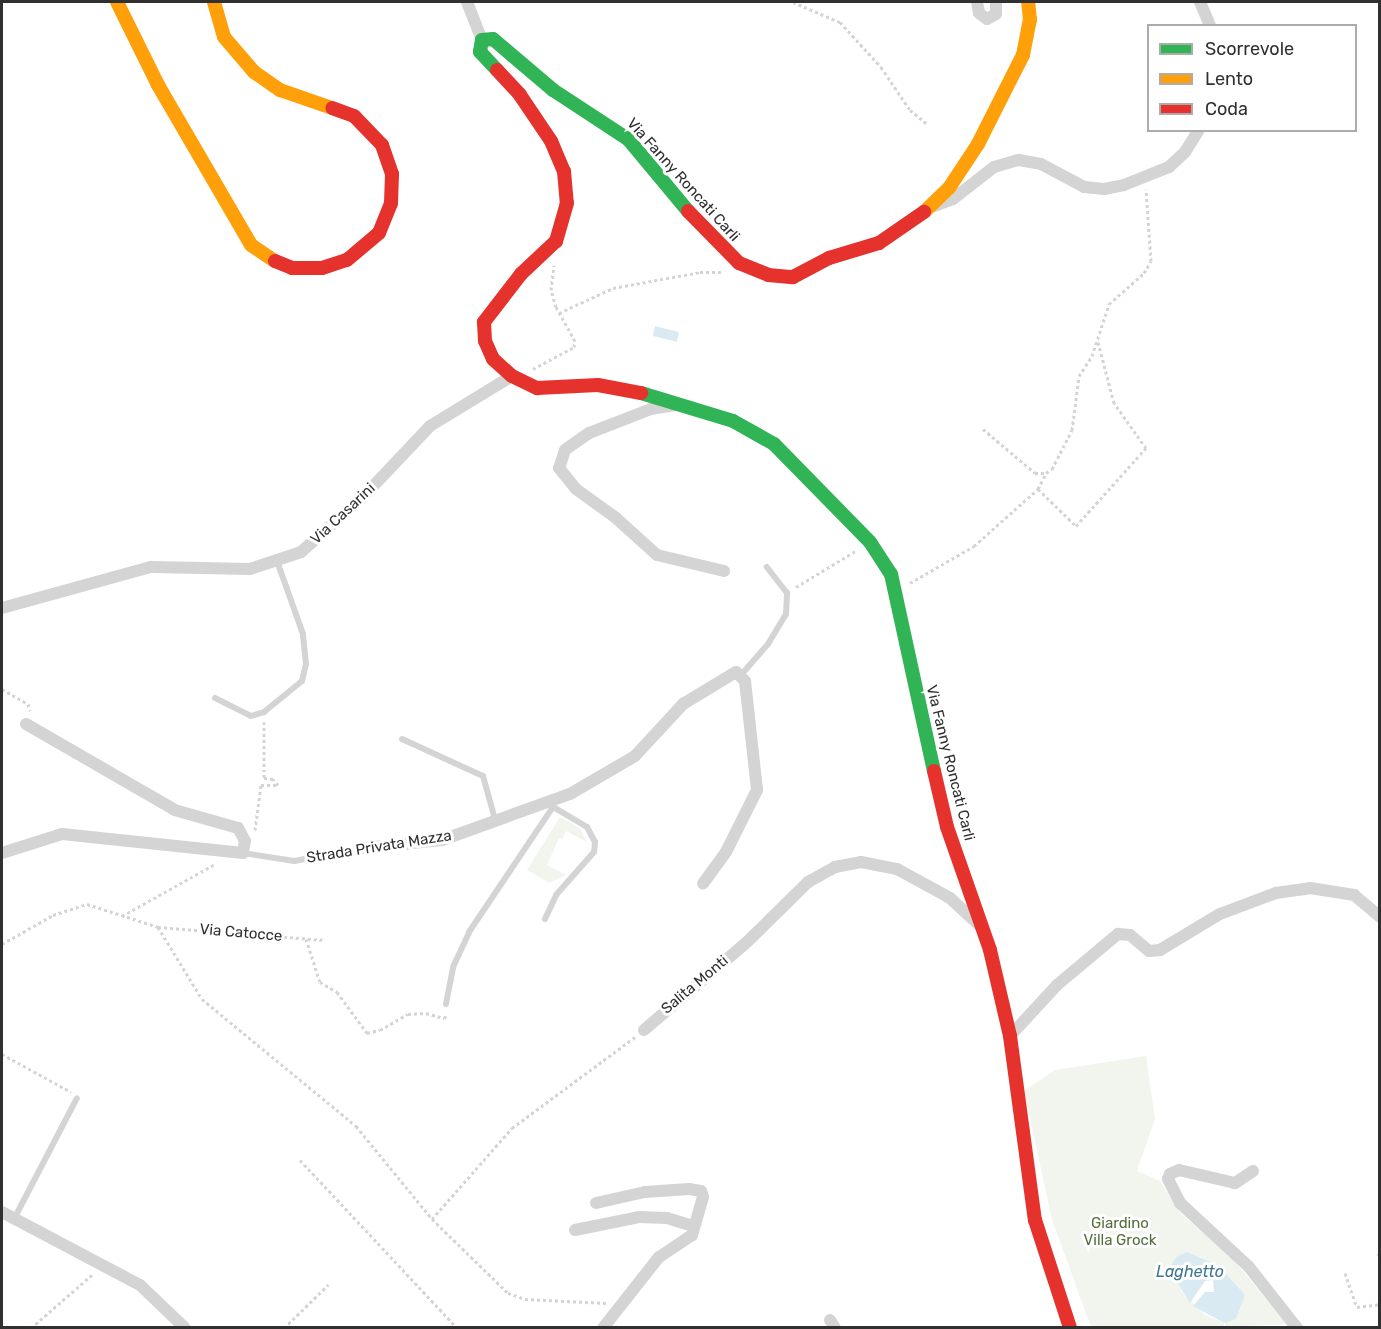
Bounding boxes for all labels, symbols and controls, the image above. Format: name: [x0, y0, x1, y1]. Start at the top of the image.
legend: [1147, 24, 1357, 132]
text: Scorrevole: [1205, 38, 1294, 60]
text: Lento: [1205, 68, 1253, 90]
text: Coda: [1205, 98, 1248, 120]
street label: Via Fanny Roncati Carli: [623, 114, 743, 246]
street label: Via Casarini: [307, 480, 379, 548]
street label: Via Fanny Roncati Carli: [922, 683, 978, 843]
street label: Strada Privata Mazza: [305, 827, 453, 867]
street label: Via Catocce: [199, 920, 283, 946]
street label: Salita Monti: [658, 952, 732, 1018]
park label: Giardino Villa Grock: [1083, 1214, 1157, 1249]
water label: Laghetto: [1156, 1262, 1224, 1282]

